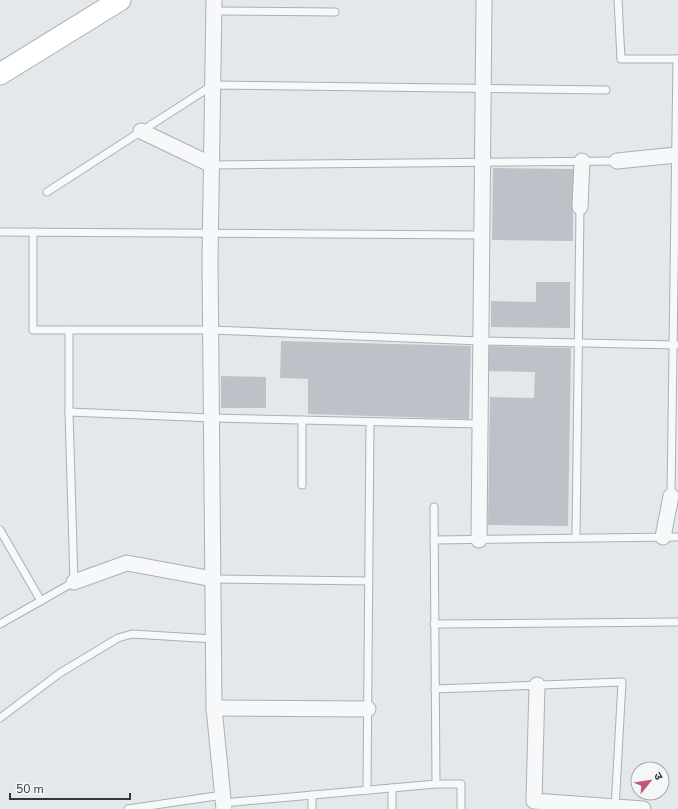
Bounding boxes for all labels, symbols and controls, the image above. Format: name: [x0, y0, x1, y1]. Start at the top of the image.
north arrow: [630, 761, 670, 801]
text: उ: [650, 770, 667, 783]
scale bar: [10, 775, 130, 801]
text: 50 m: [16, 781, 44, 797]

